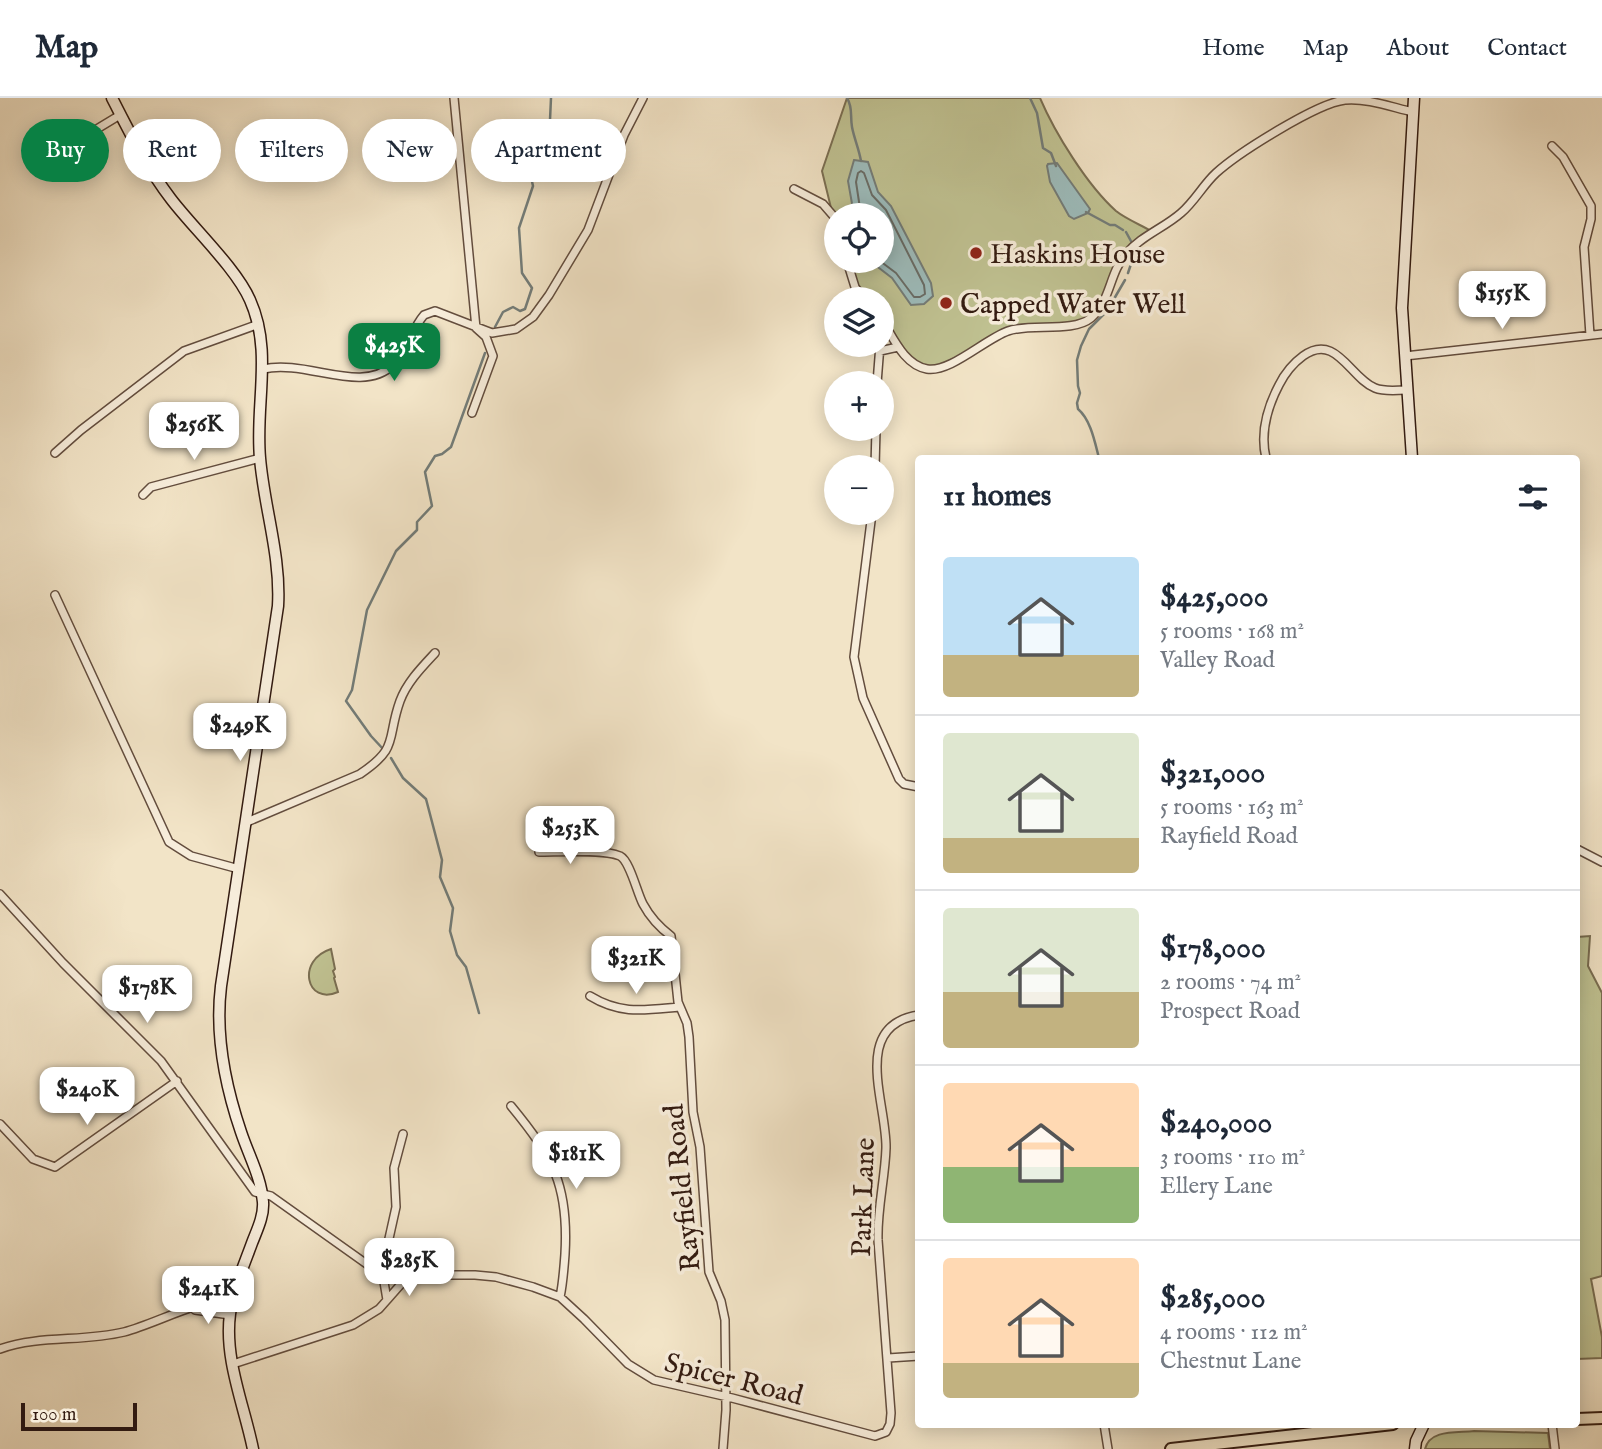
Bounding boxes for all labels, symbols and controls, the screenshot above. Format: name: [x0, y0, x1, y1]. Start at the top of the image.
text: Map: [35, 27, 98, 69]
text: Home: [1202, 33, 1265, 64]
text: Map: [1303, 33, 1349, 64]
text: About: [1387, 33, 1449, 64]
text: Contact: [1487, 33, 1567, 64]
chip: Buy: [21, 119, 109, 182]
chip: Rent: [123, 119, 221, 182]
chip: Filters: [235, 119, 348, 182]
chip: New: [362, 119, 457, 182]
chip: Apartment: [471, 119, 626, 182]
map controls: [824, 203, 894, 525]
button: locate: [824, 203, 894, 273]
place label: Haskins House: [990, 238, 1165, 273]
marker: Haskins House: [968, 245, 984, 261]
pin: $155K: [1453, 272, 1551, 331]
text: $155K: [1475, 279, 1529, 308]
button: layers: [824, 287, 894, 357]
place label: Capped Water Well: [960, 288, 1186, 323]
marker: Capped Water Well: [938, 295, 954, 311]
pin: $425K: [345, 324, 443, 383]
text: $425K: [364, 331, 424, 360]
button: +: [824, 371, 894, 441]
pin: $256K: [145, 402, 243, 462]
text: $256K: [165, 410, 223, 439]
button: −: [824, 455, 894, 525]
text: 11 homes: [943, 478, 1051, 516]
icon: filters: [1514, 478, 1552, 516]
text: $425,000: [1160, 579, 1268, 617]
icon: home: [999, 585, 1083, 669]
text: 5 rooms · 168 m²: [1160, 617, 1304, 646]
text: Valley Road: [1160, 646, 1275, 675]
pin: $249K: [191, 704, 289, 763]
text: $249K: [209, 711, 271, 740]
text: $321,000: [1160, 755, 1265, 793]
icon: home: [999, 761, 1083, 845]
text: 5 rooms · 163 m²: [1160, 793, 1304, 822]
pin: $253K: [521, 806, 619, 866]
text: $253K: [541, 814, 599, 843]
text: Rayfield Road: [1160, 822, 1298, 851]
text: $178,000: [1160, 930, 1266, 968]
pin: $321K: [587, 936, 685, 996]
icon: home: [999, 936, 1083, 1020]
text: $321K: [607, 944, 665, 973]
pin: $178K: [98, 965, 196, 1025]
text: 2 rooms · 74 m²: [1160, 968, 1301, 997]
text: $178K: [118, 973, 176, 1002]
text: Prospect Road: [1160, 997, 1300, 1026]
pin: $240K: [38, 1068, 136, 1127]
text: $240K: [56, 1075, 118, 1104]
street label: Rayfield Road: [657, 1102, 710, 1273]
text: $240,000: [1160, 1105, 1272, 1143]
icon: home: [999, 1111, 1083, 1195]
pin: $181K: [527, 1132, 625, 1191]
street label: Park Lane: [845, 1137, 884, 1257]
text: $181K: [548, 1139, 604, 1168]
text: 3 rooms · 110 m²: [1160, 1143, 1305, 1172]
text: Ellery Lane: [1160, 1172, 1273, 1201]
pin: $285K: [360, 1238, 458, 1298]
text: $285K: [380, 1246, 438, 1275]
pin: $241K: [159, 1266, 257, 1326]
text: $241K: [178, 1274, 238, 1303]
text: $285,000: [1160, 1280, 1266, 1318]
icon: home: [999, 1286, 1083, 1370]
text: 4 rooms · 112 m²: [1160, 1318, 1308, 1347]
street label: Spicer Road: [661, 1346, 806, 1415]
text: Chestnut Lane: [1160, 1347, 1301, 1376]
scale bar: [21, 1400, 136, 1432]
text: 100 m: [32, 1403, 76, 1427]

